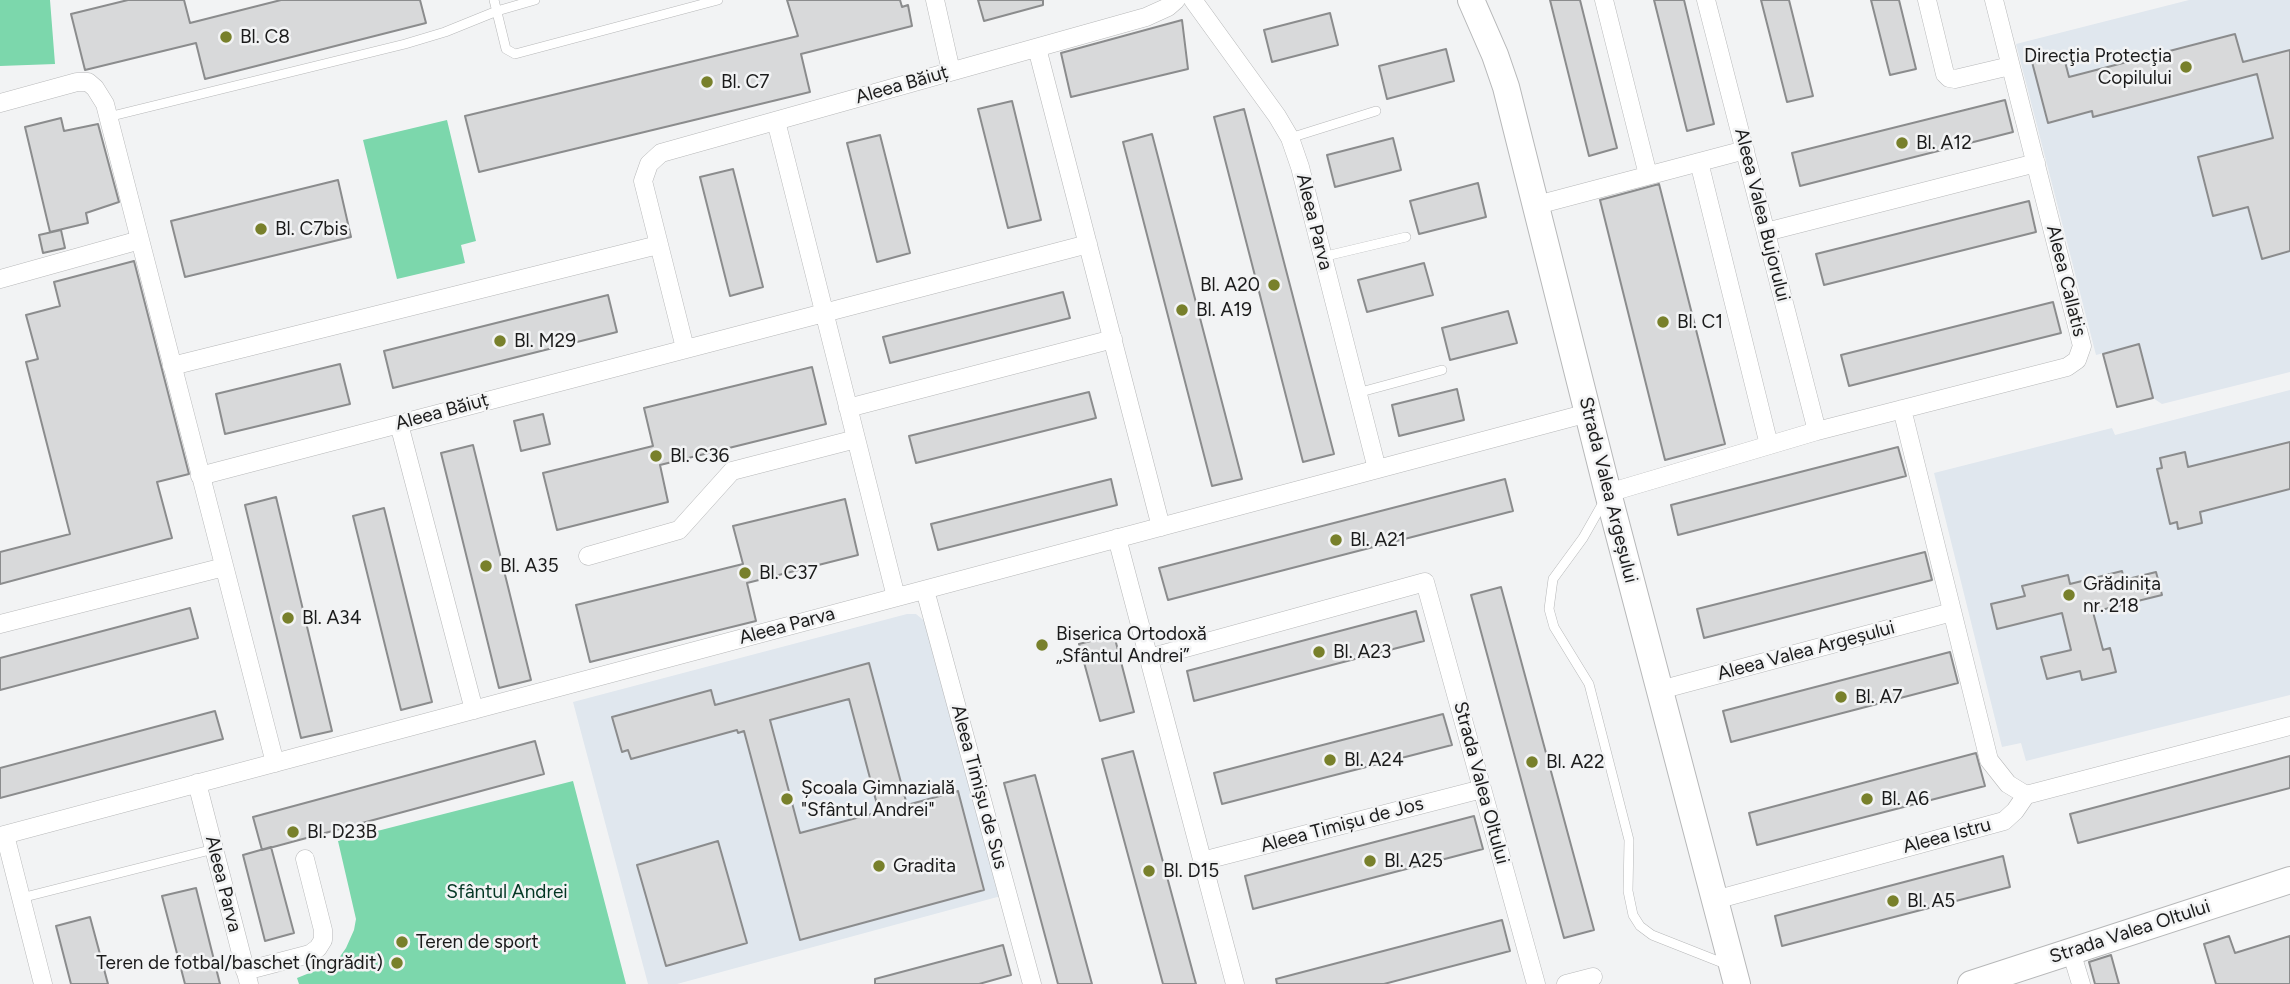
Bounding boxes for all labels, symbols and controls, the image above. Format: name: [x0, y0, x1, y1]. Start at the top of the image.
place label: Bl. C8: [240, 26, 290, 48]
marker: Bl. C8: [218, 29, 234, 45]
place label: Direcţia Protecţia Copilului: [2024, 45, 2172, 89]
marker: Direcţia Protecţia Copilului: [2178, 59, 2194, 75]
street label: Aleea Băiuț: [853, 61, 951, 109]
place label: Bl. C7: [721, 71, 769, 93]
marker: Bl. C7: [699, 74, 715, 90]
street label: Aleea Valea Bujorului: [1729, 126, 1795, 304]
place label: Bl. A12: [1916, 132, 1972, 154]
marker: Bl. A12: [1894, 135, 1910, 151]
street label: Aleea Parva: [1291, 171, 1337, 273]
place label: Bl. C7bis: [275, 218, 348, 240]
marker: Bl. C7bis: [253, 221, 269, 237]
street label: Aleea Callatis: [2041, 223, 2091, 339]
place label: Bl. A20: [1200, 274, 1260, 296]
marker: Bl. A20: [1266, 277, 1282, 293]
place label: Bl. A19: [1196, 299, 1252, 321]
marker: Bl. A19: [1174, 302, 1190, 318]
place label: Bl. C1: [1677, 311, 1723, 333]
marker: Bl. C1: [1655, 314, 1671, 330]
place label: Bl. M29: [514, 330, 576, 352]
marker: Bl. M29: [492, 333, 508, 349]
street label: Aleea Băiuț: [393, 389, 491, 435]
street label: Strada Valea Argeșului: [1574, 395, 1642, 585]
place label: Bl. C36: [670, 445, 729, 467]
marker: Bl. C36: [648, 448, 664, 464]
place label: Bl. A21: [1350, 529, 1406, 551]
marker: Bl. A21: [1328, 532, 1344, 548]
place label: Bl. A35: [500, 555, 559, 577]
marker: Bl. A35: [478, 558, 494, 574]
place label: Bl. C37: [759, 562, 818, 584]
marker: Bl. C37: [737, 565, 753, 581]
place label: Grădinița nr. 218: [2083, 573, 2161, 617]
marker: Grădinița nr. 218: [2061, 587, 2077, 603]
street label: Aleea Parva: [737, 602, 837, 650]
place label: Bl. A34: [302, 607, 361, 629]
marker: Bl. A34: [280, 610, 296, 626]
street label: Aleea Valea Argeșului: [1715, 616, 1897, 686]
place label: Biserica Ortodoxă „Sfântul Andrei”: [1056, 623, 1207, 667]
marker: Biserica Ortodoxă „Sfântul Andrei”: [1034, 637, 1050, 653]
place label: Bl. A23: [1333, 641, 1391, 663]
marker: Bl. A23: [1311, 644, 1327, 660]
place label: Bl. A7: [1855, 686, 1902, 708]
marker: Bl. A7: [1833, 689, 1849, 705]
street label: Strada Valea Oltului: [1448, 699, 1514, 867]
street label: Aleea Timișu de Sus: [946, 702, 1012, 872]
place label: Bl. A24: [1344, 749, 1404, 771]
place label: Bl. A22: [1546, 751, 1605, 773]
marker: Bl. A24: [1322, 752, 1338, 768]
marker: Bl. A22: [1524, 754, 1540, 770]
place label: Școala Gimnazială "Sfântul Andrei": [801, 777, 955, 821]
place label: Bl. A6: [1881, 788, 1929, 810]
marker: Școala Gimnazială "Sfântul Andrei": [779, 791, 795, 807]
marker: Bl. A6: [1859, 791, 1875, 807]
street label: Aleea Timișu de Jos: [1258, 792, 1426, 858]
street label: Aleea Istru: [1900, 813, 1994, 859]
place label: Bl. D23B: [307, 821, 377, 843]
marker: Bl. D23B: [285, 824, 301, 840]
street label: Aleea Parva: [200, 833, 246, 935]
place label: Bl. A25: [1384, 850, 1443, 872]
marker: Bl. A25: [1362, 853, 1378, 869]
place label: Gradita: [893, 855, 956, 877]
marker: Gradita: [871, 858, 887, 874]
place label: Bl. D15: [1163, 860, 1219, 882]
marker: Bl. D15: [1141, 863, 1157, 879]
park label: Sfântul Andrei: [446, 881, 568, 903]
place label: Bl. A5: [1907, 890, 1955, 912]
marker: Bl. A5: [1885, 893, 1901, 909]
street label: Strada Valea Oltului: [2047, 895, 2213, 969]
place label: Teren de sport: [416, 931, 539, 953]
marker: Teren de sport: [394, 934, 410, 950]
place label: Teren de fotbal/baschet (îngrădit): [96, 952, 383, 974]
marker: Teren de fotbal/baschet (îngrădit): [389, 955, 405, 971]

